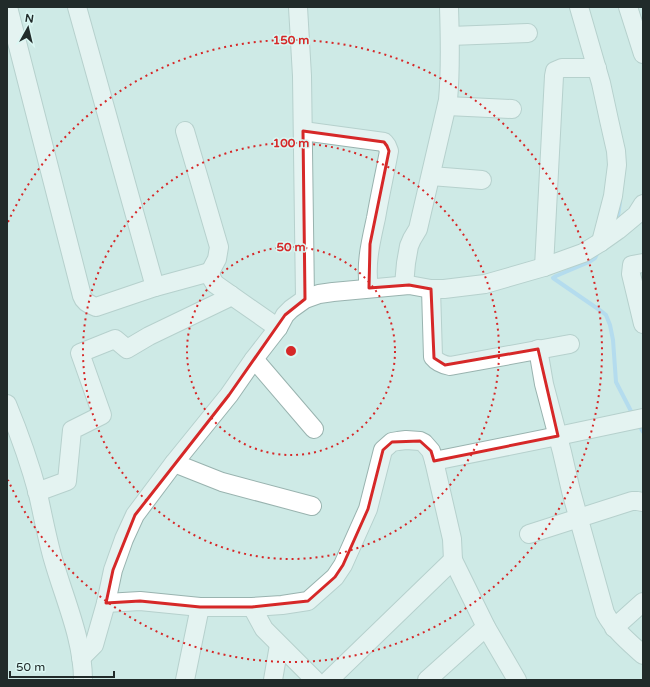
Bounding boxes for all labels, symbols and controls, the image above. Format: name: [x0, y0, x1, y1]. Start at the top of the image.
north arrow: [8, 8, 48, 48]
text: N: [24, 12, 35, 26]
text: 150 m: [273, 33, 309, 47]
text: 100 m: [273, 136, 309, 150]
text: 50 m: [276, 240, 306, 254]
centre of rings: [284, 344, 298, 358]
scale bar: [10, 653, 114, 679]
text: 50 m: [16, 660, 45, 674]

